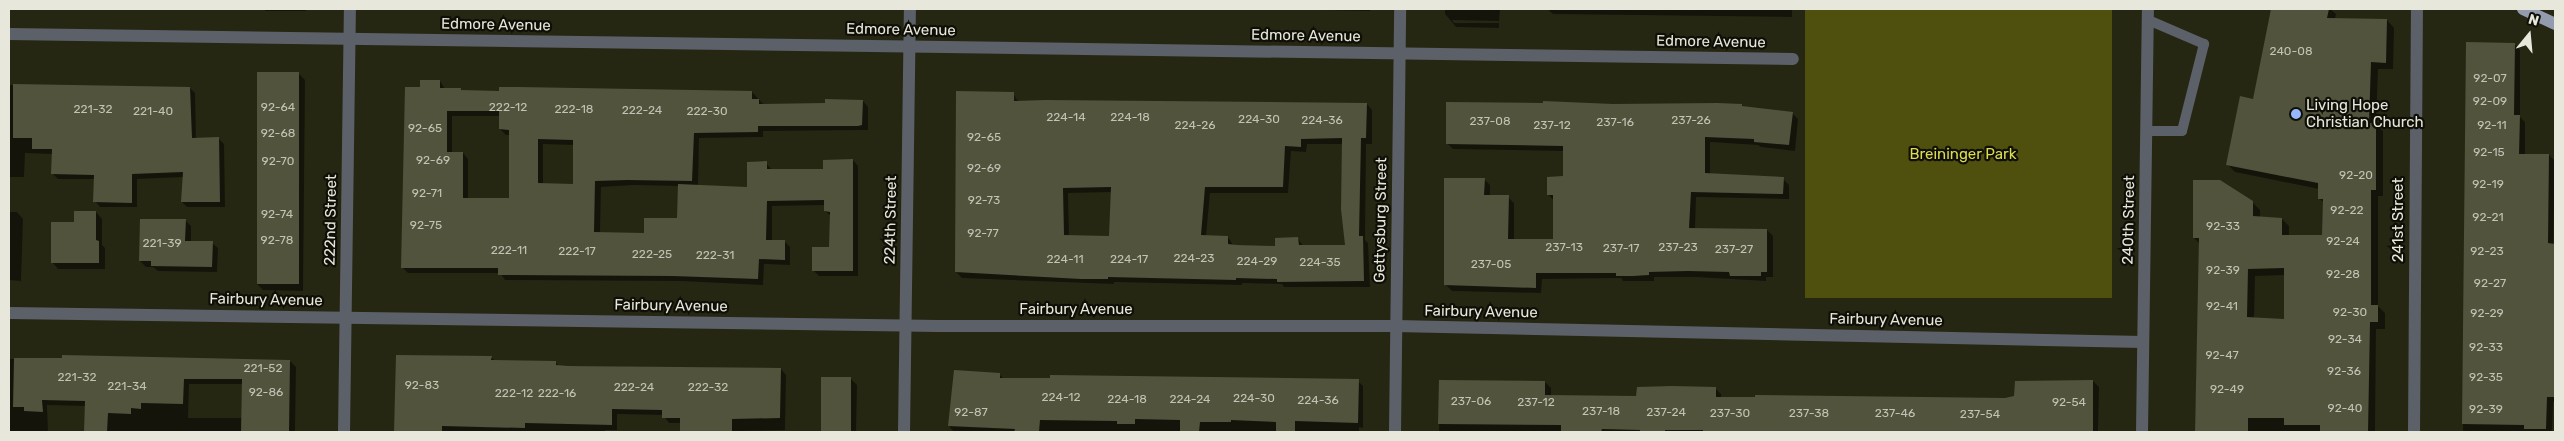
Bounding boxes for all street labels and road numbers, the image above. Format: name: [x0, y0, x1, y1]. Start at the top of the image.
street label: Edmore Avenue: [441, 15, 551, 35]
street label: Edmore Avenue: [846, 20, 956, 40]
street label: Edmore Avenue: [1251, 26, 1361, 46]
street label: Edmore Avenue: [1656, 32, 1766, 52]
street label: Gettysburg Street: [1371, 157, 1391, 283]
street label: 222nd Street: [321, 174, 341, 266]
street label: 224th Street: [881, 175, 901, 265]
street label: 240th Street: [2119, 175, 2139, 265]
street label: 241st Street: [2390, 178, 2408, 262]
street label: Fairbury Avenue: [209, 290, 323, 310]
street label: Fairbury Avenue: [614, 296, 728, 316]
street label: Fairbury Avenue: [1019, 301, 1133, 319]
street label: Fairbury Avenue: [1424, 302, 1538, 322]
street label: Fairbury Avenue: [1829, 310, 1943, 330]

